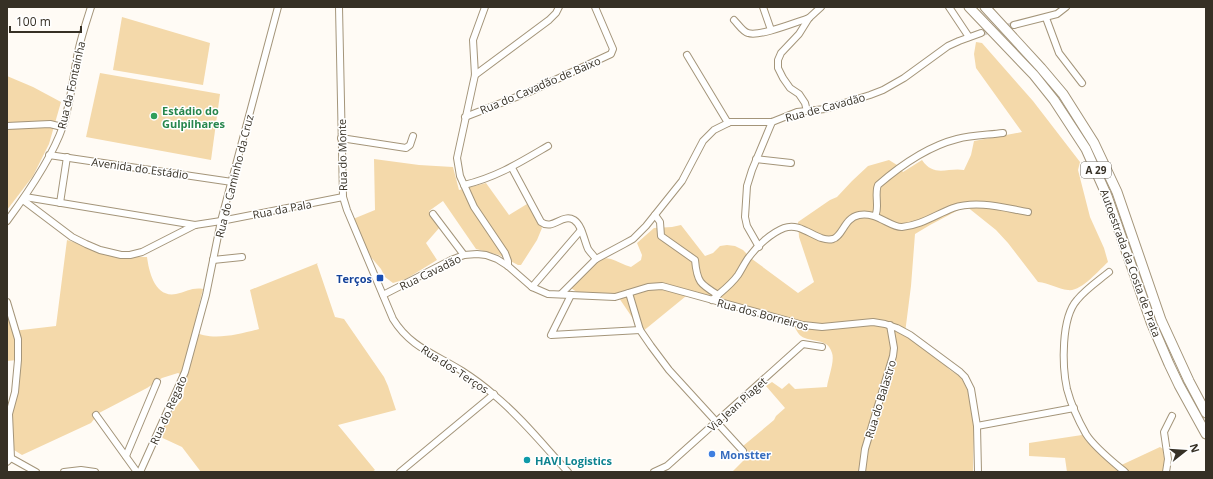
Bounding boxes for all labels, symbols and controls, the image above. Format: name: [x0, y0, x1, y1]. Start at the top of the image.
scale bar: [10, 8, 81, 34]
text: 100 m: [16, 13, 51, 30]
street label: Rua da Fontaínha: [54, 40, 88, 130]
street label: Rua do Cavadão de Baixo: [477, 53, 603, 117]
street label: Rua de Cavadão: [783, 89, 867, 125]
place label: Estádio do Gulpilhares: [162, 103, 226, 131]
marker: Estádio do Gulpilhares: [149, 111, 159, 121]
street label: Rua do Caminho da Cruz: [211, 113, 257, 239]
street label: Rua do Monte: [334, 119, 350, 191]
street label: Avenida do Estádio: [91, 154, 190, 182]
road number: A 29: [1081, 162, 1111, 178]
street label: Autoestrada da Costa de Prata: [1097, 187, 1165, 339]
street label: Rua da Pala: [251, 196, 313, 222]
street label: Rua Cavadão: [397, 250, 464, 293]
place label: Terços: [336, 271, 373, 286]
marker: Terços: [375, 273, 385, 283]
street label: Rua dos Borneiros: [716, 295, 810, 333]
street label: Rua dos Terços: [418, 342, 492, 396]
street label: Rua do Balastro: [861, 358, 899, 440]
street label: Rua do Regato: [146, 373, 190, 447]
street label: Via Jean Piaget: [704, 373, 770, 435]
north arrow: [1165, 431, 1205, 471]
text: N: [1187, 441, 1204, 454]
place label: Monstter: [720, 447, 771, 462]
marker: Monstter: [707, 449, 717, 459]
place label: HAVI Logistics: [535, 453, 613, 468]
marker: HAVI Logistics: [522, 455, 532, 465]

